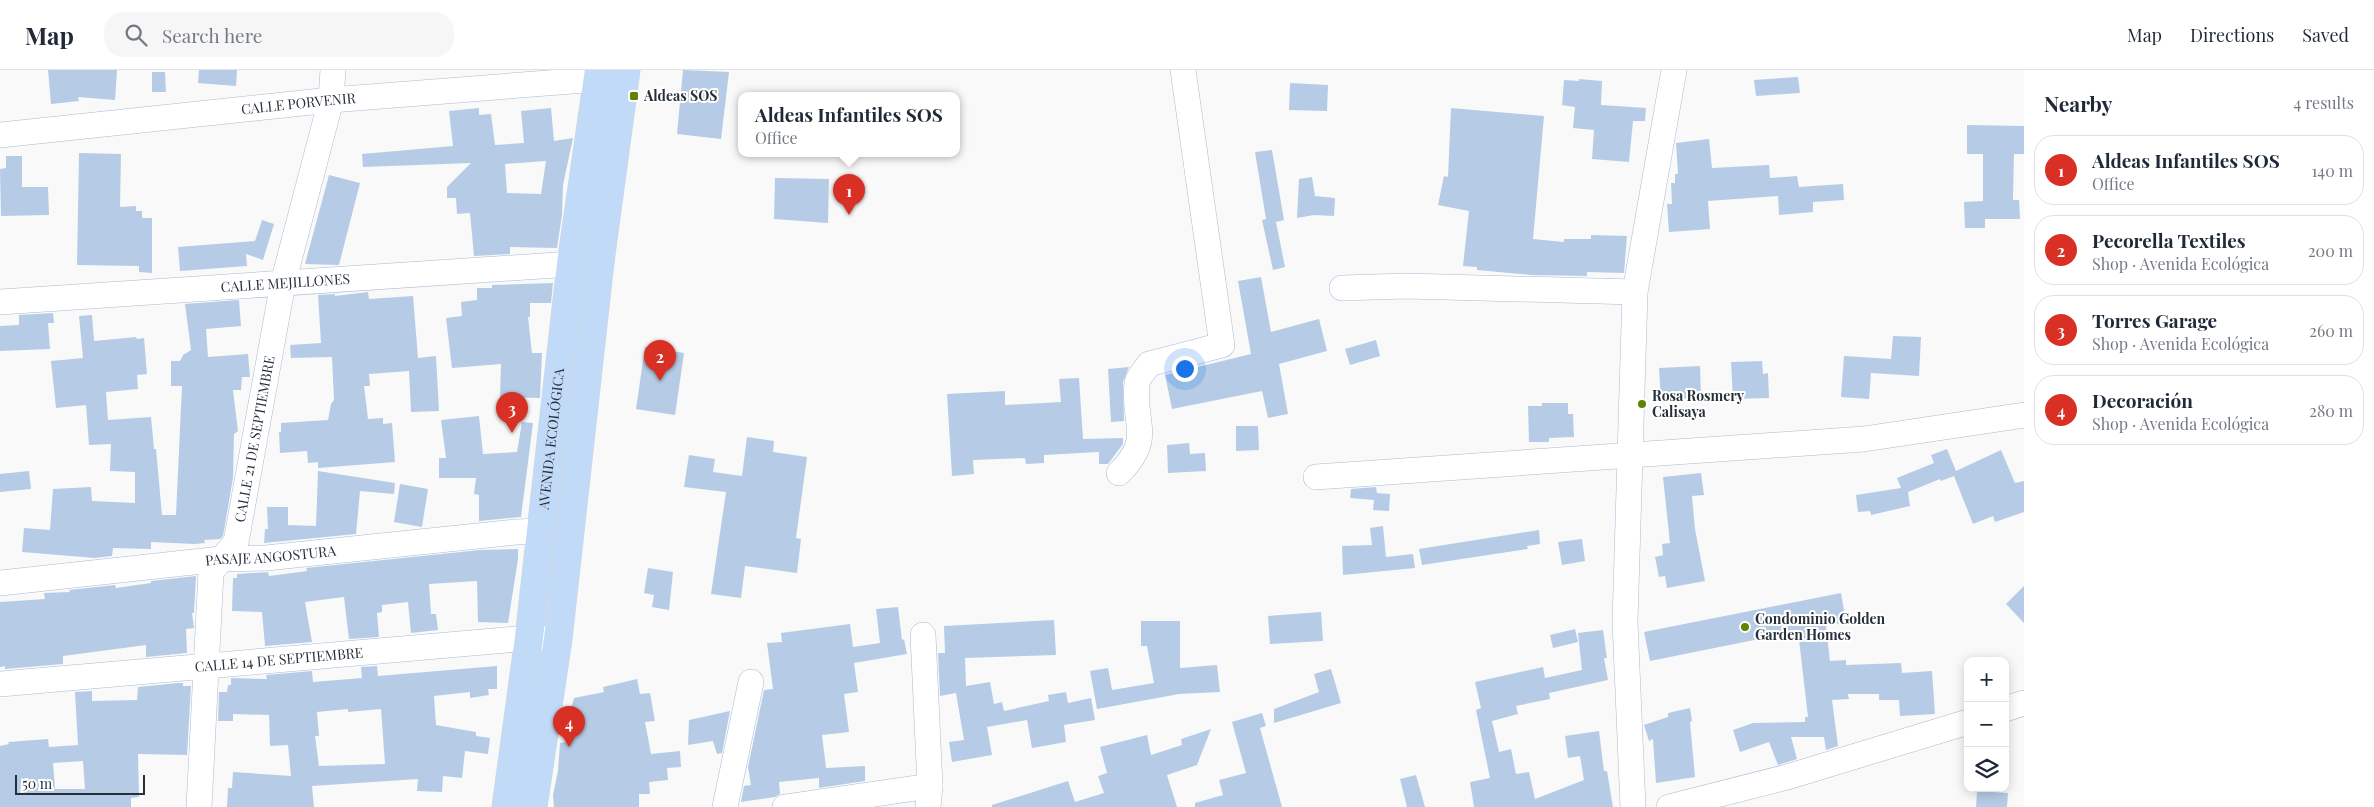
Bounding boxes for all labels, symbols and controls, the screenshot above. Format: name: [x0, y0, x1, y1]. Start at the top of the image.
search box: [104, 12, 454, 57]
text: Map: [25, 19, 74, 51]
icon: search: [122, 21, 150, 49]
text: Search here: [162, 22, 262, 48]
text: Map: [2127, 23, 2162, 47]
text: Directions: [2190, 23, 2274, 47]
text: Saved: [2302, 23, 2349, 47]
place label: Aldeas SOS: [643, 86, 717, 105]
street label: CALLE PORVENIR: [240, 88, 357, 118]
text: Nearby: [2044, 89, 2113, 117]
marker: Aldeas SOS: [628, 90, 640, 102]
popup: [738, 92, 960, 157]
text: 4 results: [2293, 92, 2354, 113]
text: Aldeas Infantiles SOS: [755, 101, 943, 127]
text: Office: [755, 127, 798, 148]
text: Aldeas Infantiles SOS: [2092, 147, 2280, 173]
text: 1: [2058, 160, 2064, 181]
text: 140 m: [2311, 160, 2353, 181]
text: Office: [2092, 173, 2135, 194]
pin: 1: [833, 174, 865, 215]
text: Pecorella Textiles: [2092, 227, 2246, 253]
text: 2: [2057, 240, 2065, 261]
text: 200 m: [2308, 240, 2353, 261]
text: Shop · Avenida Ecológica: [2092, 253, 2269, 274]
street label: CALLE MEJILLONES: [220, 269, 351, 296]
text: Torres Garage: [2092, 307, 2217, 333]
text: 3: [2057, 320, 2065, 341]
text: 260 m: [2309, 320, 2353, 341]
text: Shop · Avenida Ecológica: [2092, 333, 2269, 354]
pin: 2: [644, 340, 676, 381]
street label: CALLE 21 DE SEPTIEMBRE: [230, 354, 279, 524]
your location: [1172, 356, 1198, 382]
street label: AVENIDA ECOLÓGICA: [533, 367, 568, 512]
place label: Rosa Rosmery Calisaya: [1652, 386, 1745, 421]
text: Decoración: [2092, 387, 2193, 413]
pin: 3: [496, 392, 528, 433]
marker: Rosa Rosmery Calisaya: [1636, 398, 1648, 410]
text: 4: [2057, 400, 2065, 421]
text: 280 m: [2309, 400, 2353, 421]
text: Shop · Avenida Ecológica: [2092, 413, 2269, 434]
street label: PASAJE ANGOSTURA: [204, 541, 337, 570]
place label: Condominio Golden Garden Homes: [1755, 609, 1886, 644]
marker: Condominio Golden Garden Homes: [1739, 621, 1751, 633]
street label: CALLE 14 DE SEPTIEMBRE: [194, 642, 364, 676]
map controls: [1964, 657, 2009, 792]
button: +: [1964, 657, 2009, 702]
button: −: [1964, 702, 2009, 747]
pin: 4: [553, 706, 585, 747]
button: layers: [1964, 747, 2009, 792]
scale bar: [15, 772, 145, 795]
text: 50 m: [22, 774, 52, 793]

